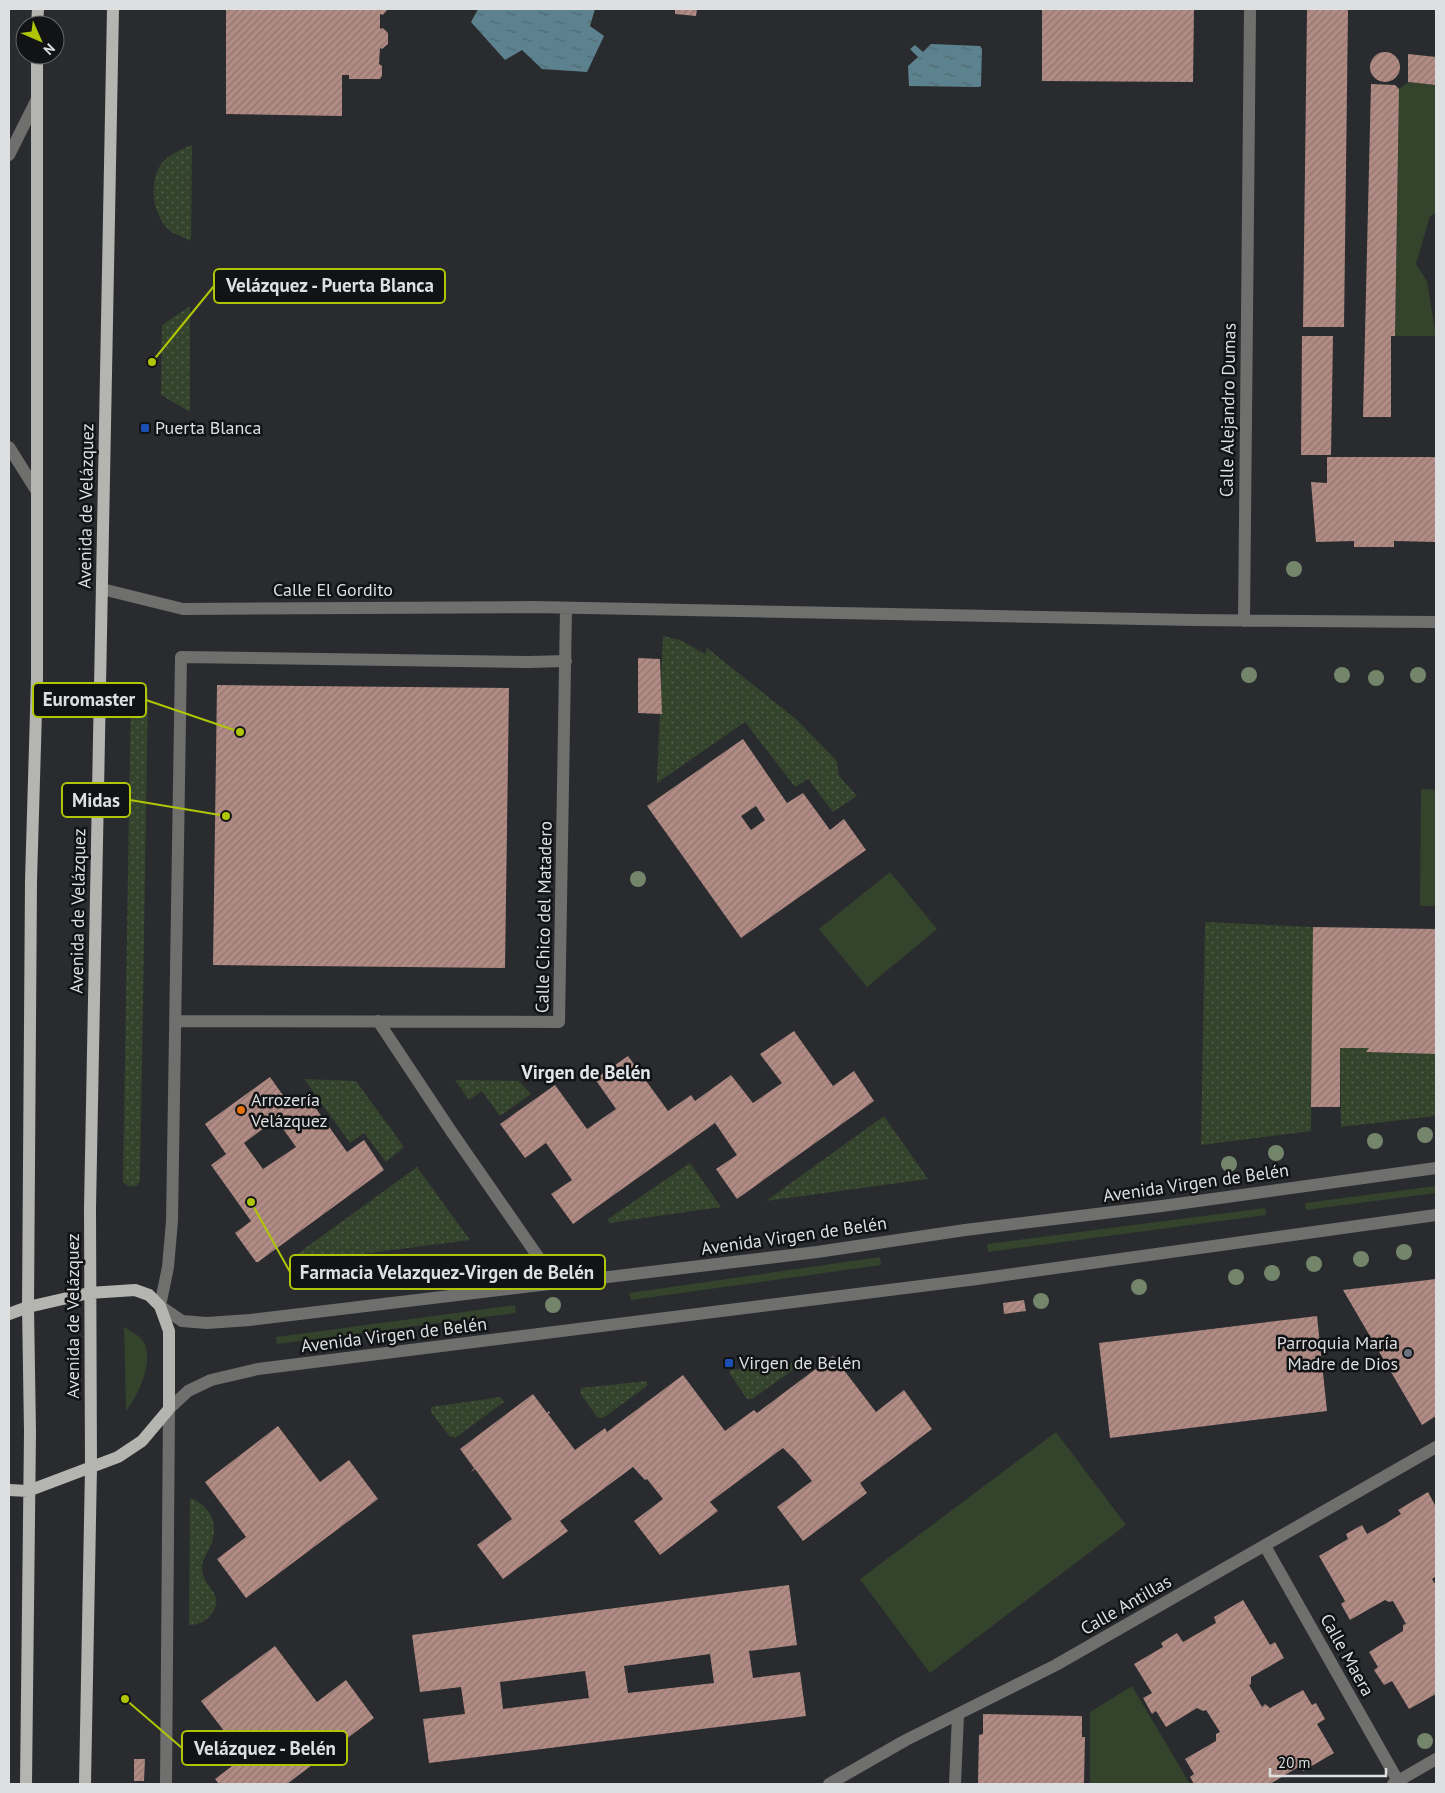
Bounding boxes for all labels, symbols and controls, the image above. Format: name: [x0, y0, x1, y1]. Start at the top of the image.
north arrow: [15, 15, 65, 65]
text: N: [40, 40, 59, 59]
callout: Velázquez - Puerta Blanca: [214, 269, 445, 303]
text: Velázquez - Puerta Blanca: [225, 273, 434, 297]
street label: Calle Alejandro Dumas: [1214, 323, 1241, 497]
place label: Puerta Blanca: [155, 416, 261, 439]
marker: Puerta Blanca: [139, 422, 151, 434]
street label: Avenida de Velázquez: [73, 423, 98, 589]
street label: Calle El Gordito: [273, 578, 393, 601]
callout: Euromaster: [33, 683, 146, 717]
text: Euromaster: [43, 687, 136, 711]
callout: Midas: [62, 783, 130, 817]
text: Midas: [72, 788, 120, 812]
street label: Calle Chico del Matadero: [530, 821, 557, 1013]
street label: Avenida de Velázquez: [65, 828, 90, 994]
district label: Virgen de Belén: [520, 1060, 651, 1084]
place label: Arrozería Velázquez: [250, 1088, 328, 1132]
marker: Arrozería Velázquez: [235, 1104, 247, 1116]
street label: Avenida Virgen de Belén: [1102, 1158, 1290, 1207]
street label: Avenida Virgen de Belén: [700, 1211, 888, 1260]
street label: Avenida de Velázquez: [61, 1233, 84, 1399]
callout: Farmacia Velazquez-Virgen de Belén: [290, 1255, 605, 1289]
text: Farmacia Velazquez-Virgen de Belén: [300, 1260, 594, 1284]
street label: Avenida Virgen de Belén: [300, 1312, 488, 1357]
place label: Parroquia María Madre de Dios: [1277, 1331, 1398, 1375]
marker: Parroquia María Madre de Dios: [1402, 1347, 1414, 1359]
place label: Virgen de Belén: [738, 1351, 861, 1374]
marker: Virgen de Belén: [723, 1357, 735, 1369]
street label: Calle Antillas: [1076, 1569, 1175, 1640]
street label: Calle Maera: [1315, 1610, 1379, 1700]
callout: Velázquez - Belén: [182, 1731, 347, 1765]
text: Velázquez - Belén: [193, 1736, 336, 1760]
scale bar: [1270, 1746, 1386, 1778]
text: 20 m: [1278, 1753, 1311, 1772]

